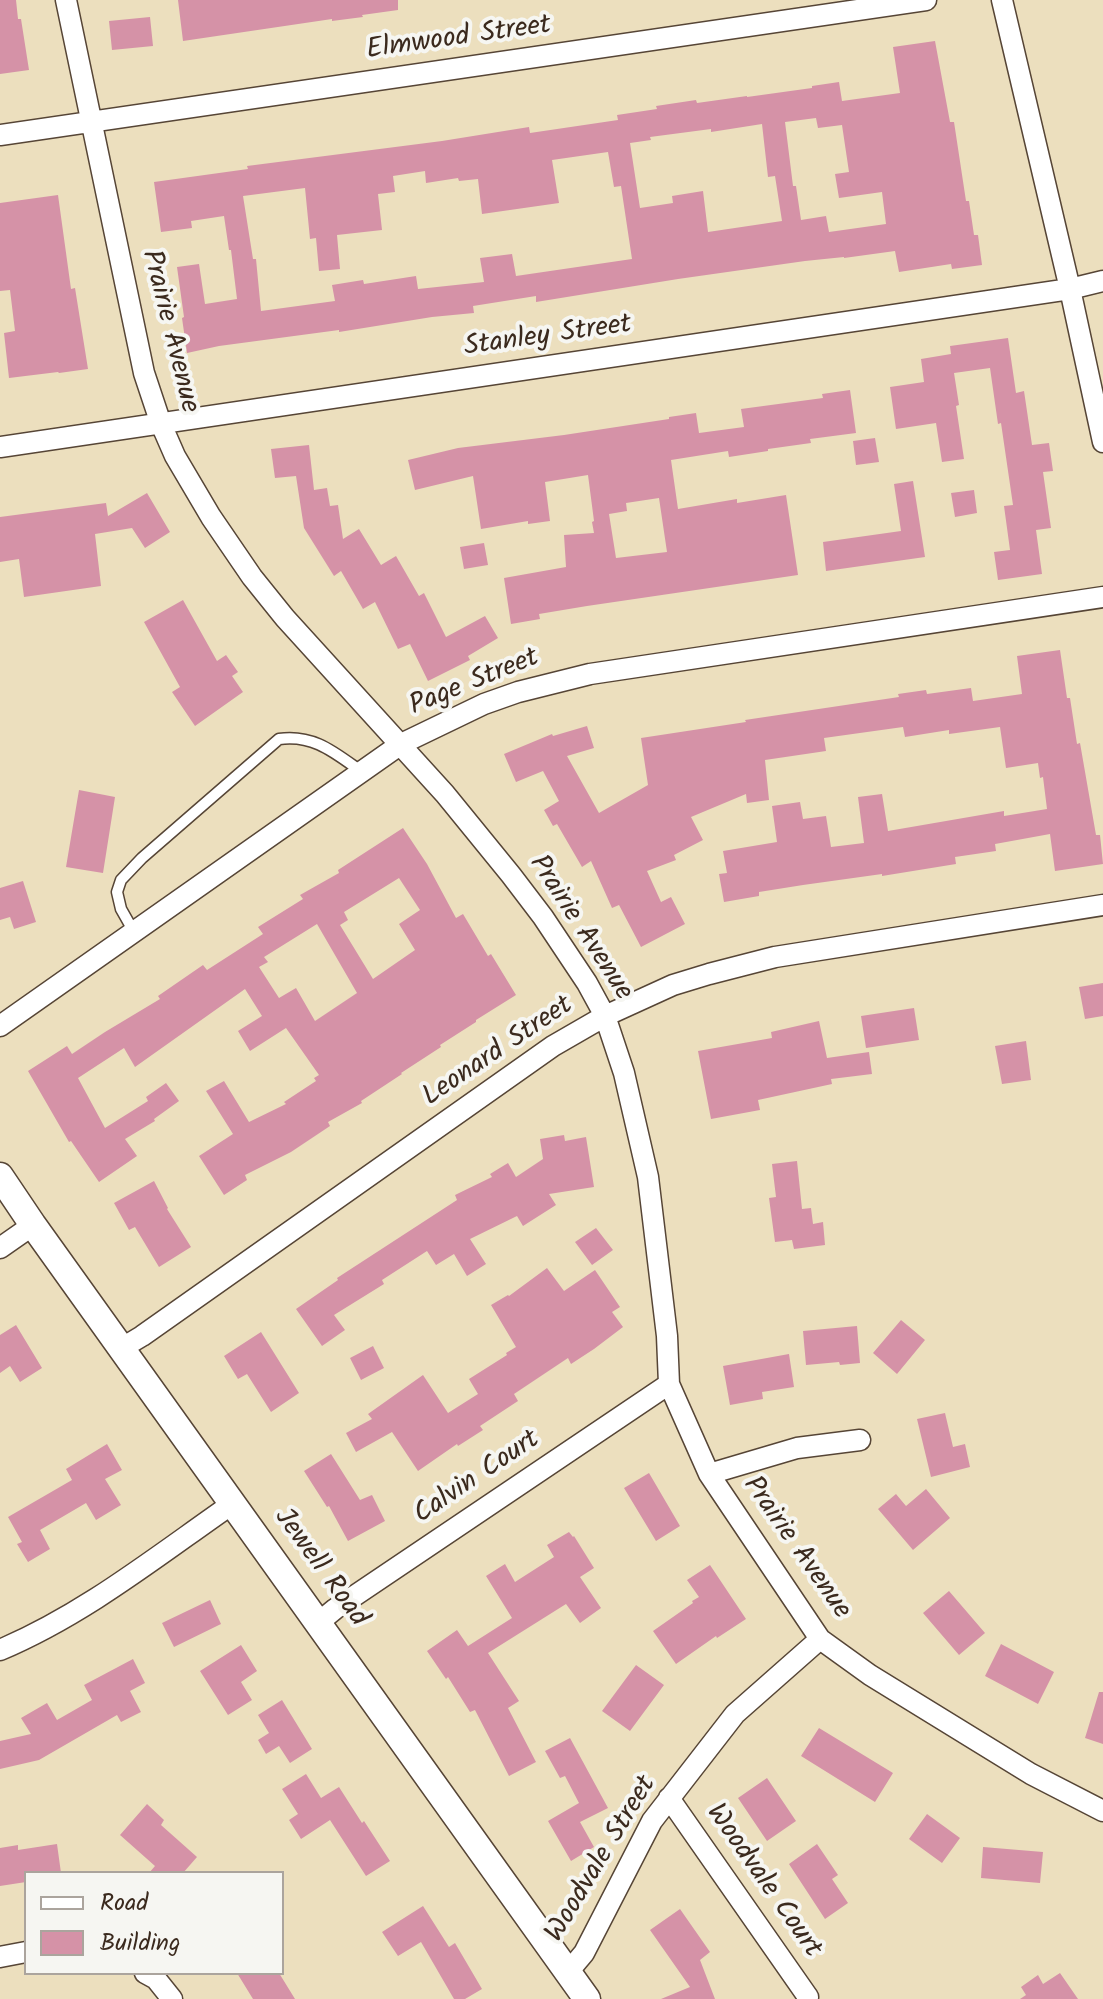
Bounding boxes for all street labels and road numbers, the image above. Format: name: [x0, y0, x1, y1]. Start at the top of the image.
street label: Elmwood Street: [365, 10, 553, 70]
street label: Prairie Avenue: [132, 247, 204, 417]
street label: Stanley Street: [462, 310, 634, 366]
street label: Page Street: [405, 643, 545, 725]
street label: Prairie Avenue: [520, 850, 638, 1008]
street label: Leonard Street: [417, 990, 581, 1116]
street label: Calvin Court: [409, 1425, 547, 1533]
street label: Prairie Avenue: [733, 1471, 857, 1627]
street label: Jewell Road: [265, 1503, 373, 1635]
street label: Woodvale Street: [540, 1771, 666, 1949]
street label: Woodvale Court: [697, 1799, 827, 1965]

